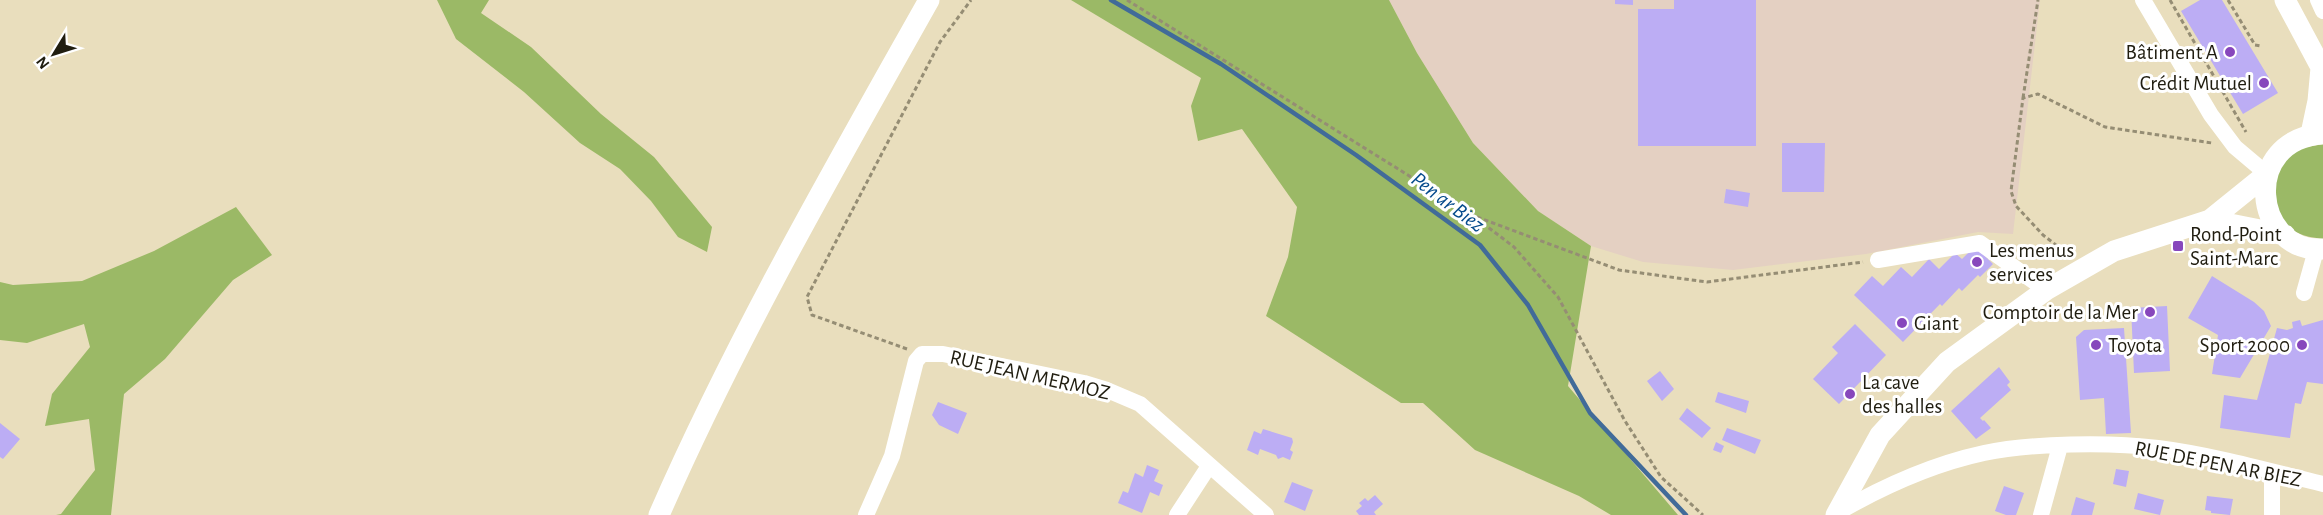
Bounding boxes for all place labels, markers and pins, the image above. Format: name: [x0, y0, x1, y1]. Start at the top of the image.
place label: Bâtiment A: [2126, 42, 2218, 63]
marker: Bâtiment A: [2223, 45, 2237, 59]
place label: Crédit Mutuel: [2140, 73, 2252, 94]
marker: Crédit Mutuel: [2257, 76, 2271, 90]
place label: Rond-Point Saint-Marc: [2190, 224, 2282, 269]
marker: Rond-Point Saint-Marc: [2171, 239, 2185, 253]
place label: Les menus services: [1989, 240, 2074, 285]
marker: Les menus services: [1970, 255, 1984, 269]
place label: Comptoir de la Mer: [1983, 302, 2138, 323]
marker: Comptoir de la Mer: [2143, 305, 2157, 319]
place label: Giant: [1914, 313, 1959, 334]
marker: Giant: [1895, 316, 1909, 330]
place label: Toyota: [2108, 335, 2163, 356]
place label: Sport 2000: [2200, 335, 2290, 356]
marker: Toyota: [2089, 338, 2103, 352]
marker: Sport 2000: [2295, 338, 2309, 352]
place label: La cave des halles: [1862, 372, 1942, 417]
marker: La cave des halles: [1843, 387, 1857, 401]

